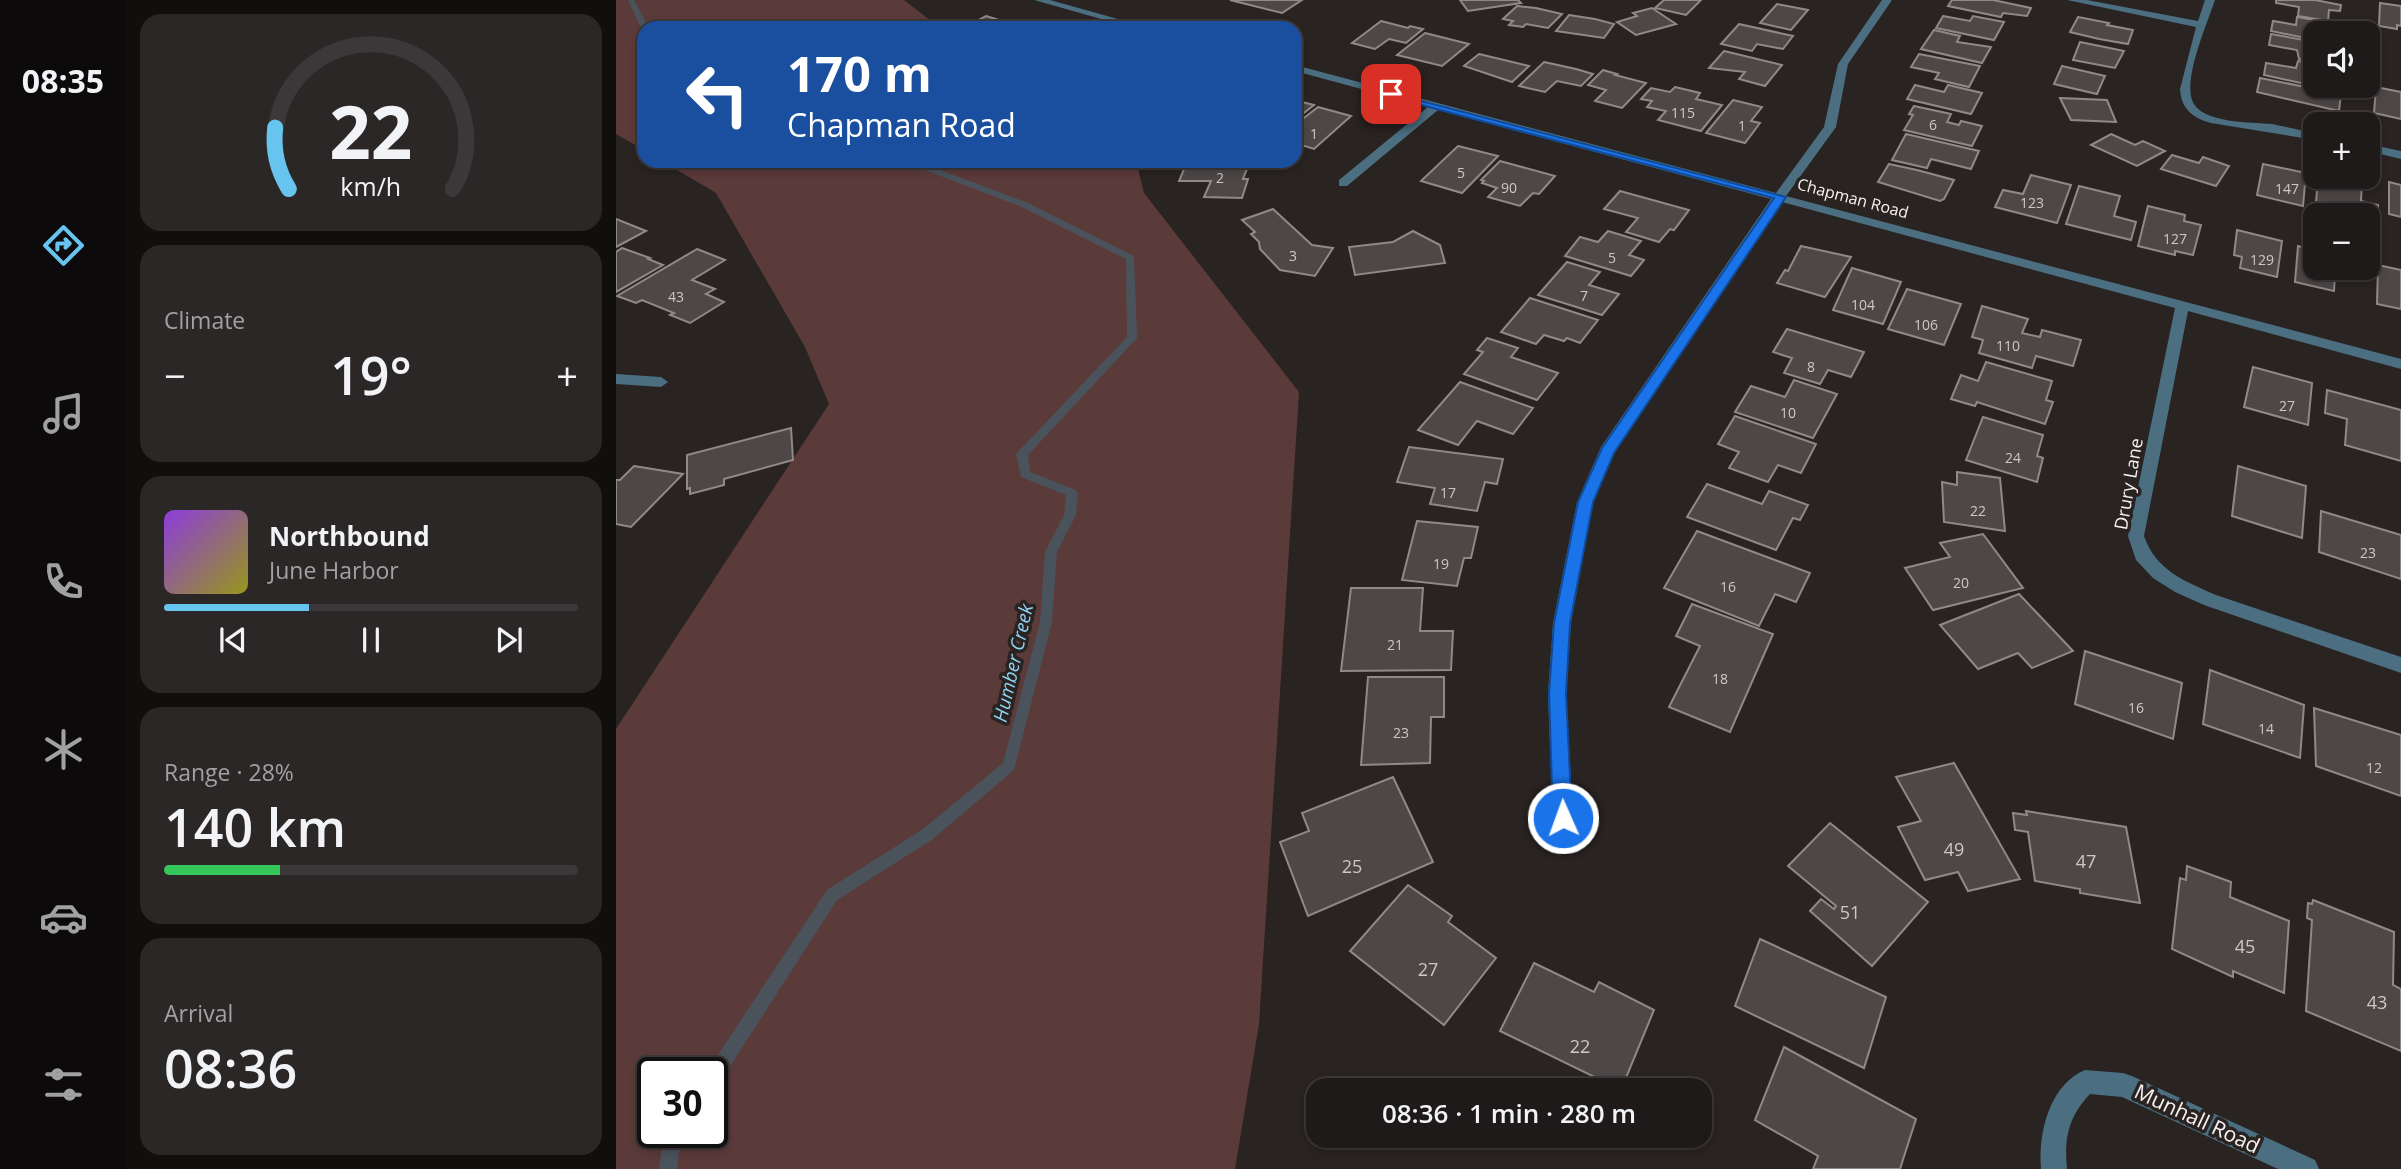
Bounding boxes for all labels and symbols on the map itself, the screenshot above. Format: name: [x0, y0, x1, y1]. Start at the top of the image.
pin: [1361, 64, 1421, 124]
house number: 115: [1671, 103, 1695, 122]
house number: 6: [1929, 115, 1937, 134]
house number: 1: [1738, 116, 1746, 135]
house number: 1: [1310, 124, 1318, 143]
house number: 5: [1457, 163, 1465, 182]
house number: 2: [1216, 168, 1224, 187]
street label: Chapman Road: [1795, 173, 1911, 223]
house number: 90: [1501, 178, 1517, 197]
house number: 147: [2275, 179, 2299, 198]
house number: 123: [2020, 193, 2044, 212]
house number: 127: [2163, 229, 2187, 248]
house number: 3: [1289, 246, 1297, 265]
house number: 5: [1608, 248, 1616, 267]
house number: 129: [2250, 250, 2274, 269]
house number: 7: [1580, 286, 1588, 305]
house number: 43: [668, 287, 684, 306]
house number: 104: [1851, 295, 1875, 314]
house number: 106: [1914, 315, 1938, 334]
house number: 110: [1996, 336, 2020, 355]
house number: 8: [1807, 357, 1815, 376]
house number: 27: [2279, 396, 2295, 415]
house number: 10: [1780, 403, 1796, 422]
street label: Drury Lane: [2108, 436, 2148, 532]
house number: 24: [2005, 448, 2021, 467]
house number: 17: [1440, 483, 1456, 502]
house number: 22: [1970, 501, 1986, 520]
house number: 23: [2360, 543, 2376, 562]
house number: 19: [1433, 554, 1449, 573]
house number: 20: [1953, 573, 1969, 592]
house number: 16: [1720, 577, 1736, 596]
water label: Humber Creek: [987, 601, 1039, 724]
house number: 21: [1387, 635, 1403, 654]
house number: 18: [1712, 669, 1728, 688]
house number: 16: [2128, 698, 2144, 717]
house number: 14: [2258, 719, 2274, 738]
house number: 23: [1393, 723, 1409, 742]
house number: 12: [2366, 758, 2382, 777]
position arrow: [1526, 781, 1600, 855]
house number: 49: [1944, 837, 1964, 861]
house number: 47: [2076, 849, 2096, 873]
house number: 25: [1342, 854, 1362, 878]
house number: 51: [1840, 900, 1860, 924]
house number: 45: [2235, 934, 2255, 958]
house number: 27: [1418, 957, 1438, 981]
house number: 43: [2367, 990, 2387, 1014]
house number: 22: [1570, 1034, 1590, 1058]
speed limit sign: 30: [637, 1057, 728, 1148]
street label: Munhall Road: [2130, 1077, 2265, 1159]

